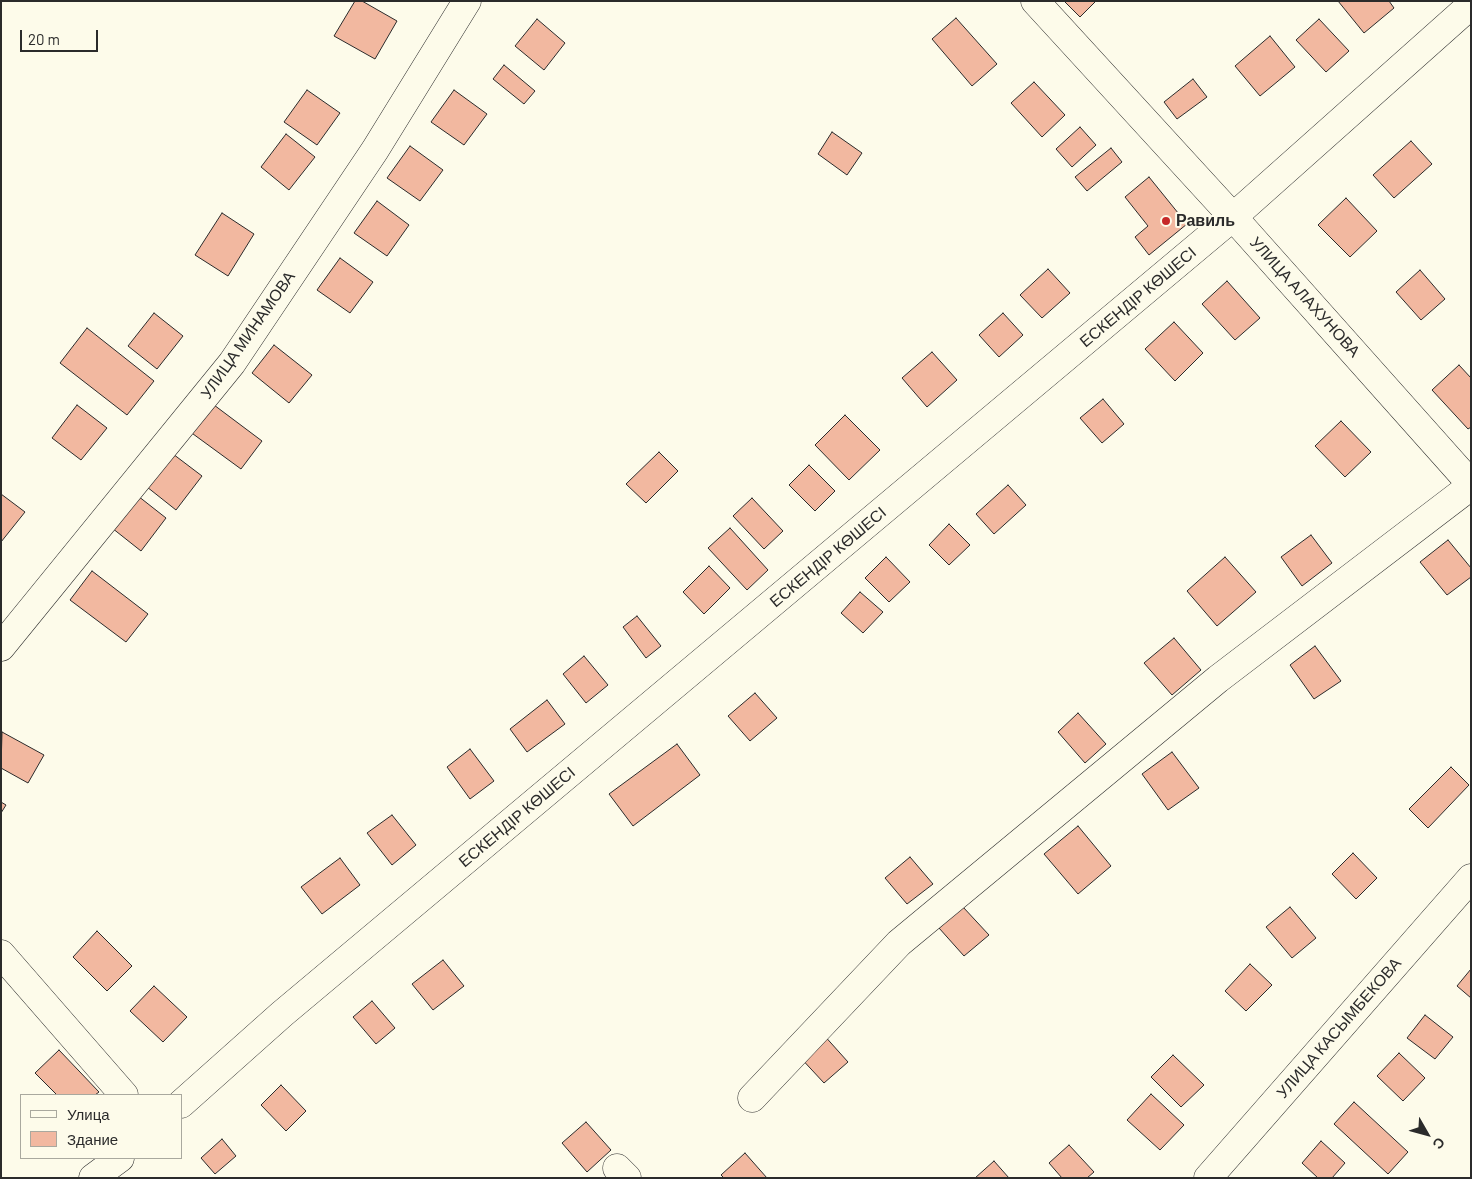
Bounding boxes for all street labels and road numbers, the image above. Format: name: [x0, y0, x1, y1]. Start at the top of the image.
street label: УЛИЦА АЛАХУНОВА: [1246, 233, 1364, 361]
street label: ЕСКЕНДІР КӨШЕСІ: [1076, 243, 1200, 351]
street label: УЛИЦА МИНАМОВА: [197, 268, 299, 402]
street label: ЕСКЕНДІР КӨШЕСІ: [766, 503, 890, 611]
street label: ЕСКЕНДІР КӨШЕСІ: [455, 763, 579, 871]
street label: УЛИЦА КАСЫМБЕКОВА: [1273, 954, 1405, 1102]

